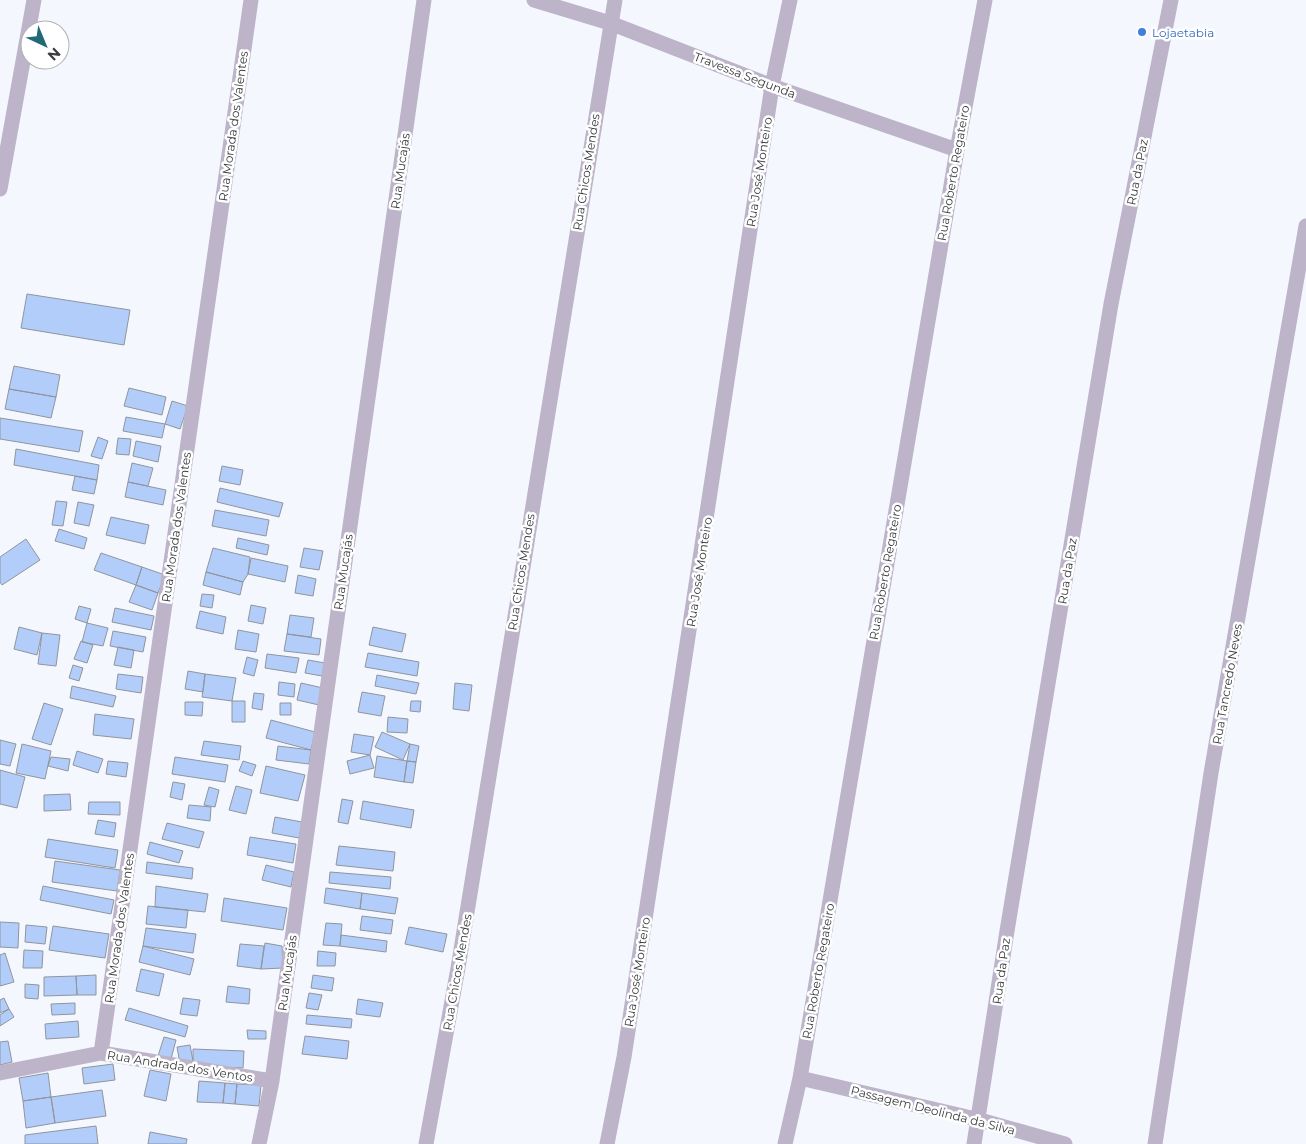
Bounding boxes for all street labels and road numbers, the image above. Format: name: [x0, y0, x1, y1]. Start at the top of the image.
street label: Travessa Segunda: [692, 49, 798, 101]
street label: Rua Morada dos Valentes: [215, 50, 251, 202]
street label: Rua Roberto Regateiro: [934, 104, 972, 242]
street label: Rua Chicos Mendes: [569, 112, 603, 231]
street label: Rua José Monteiro: [743, 116, 775, 228]
street label: Rua Mucajás: [387, 132, 413, 210]
street label: Rua da Paz: [1123, 138, 1151, 206]
street label: Rua Morada dos Valentes: [158, 451, 194, 603]
street label: Rua Roberto Regateiro: [866, 503, 904, 641]
street label: Rua Chicos Mendes: [504, 512, 538, 631]
street label: Rua José Monteiro: [683, 516, 715, 628]
street label: Rua Mucajás: [330, 533, 356, 611]
street label: Rua da Paz: [1054, 537, 1080, 605]
street label: Rua Tancredo Neves: [1209, 622, 1245, 746]
street label: Rua Morada dos Valentes: [101, 852, 137, 1004]
street label: Rua Roberto Regateiro: [799, 902, 837, 1040]
street label: Rua Chicos Mendes: [439, 912, 475, 1031]
street label: Rua José Monteiro: [621, 916, 653, 1028]
street label: Rua Mucajás: [274, 934, 300, 1012]
street label: Rua da Paz: [989, 937, 1013, 1005]
street label: Rua Andrada dos Ventos: [106, 1047, 254, 1085]
street label: Passagem Deolinda da Silva: [849, 1082, 1017, 1138]

